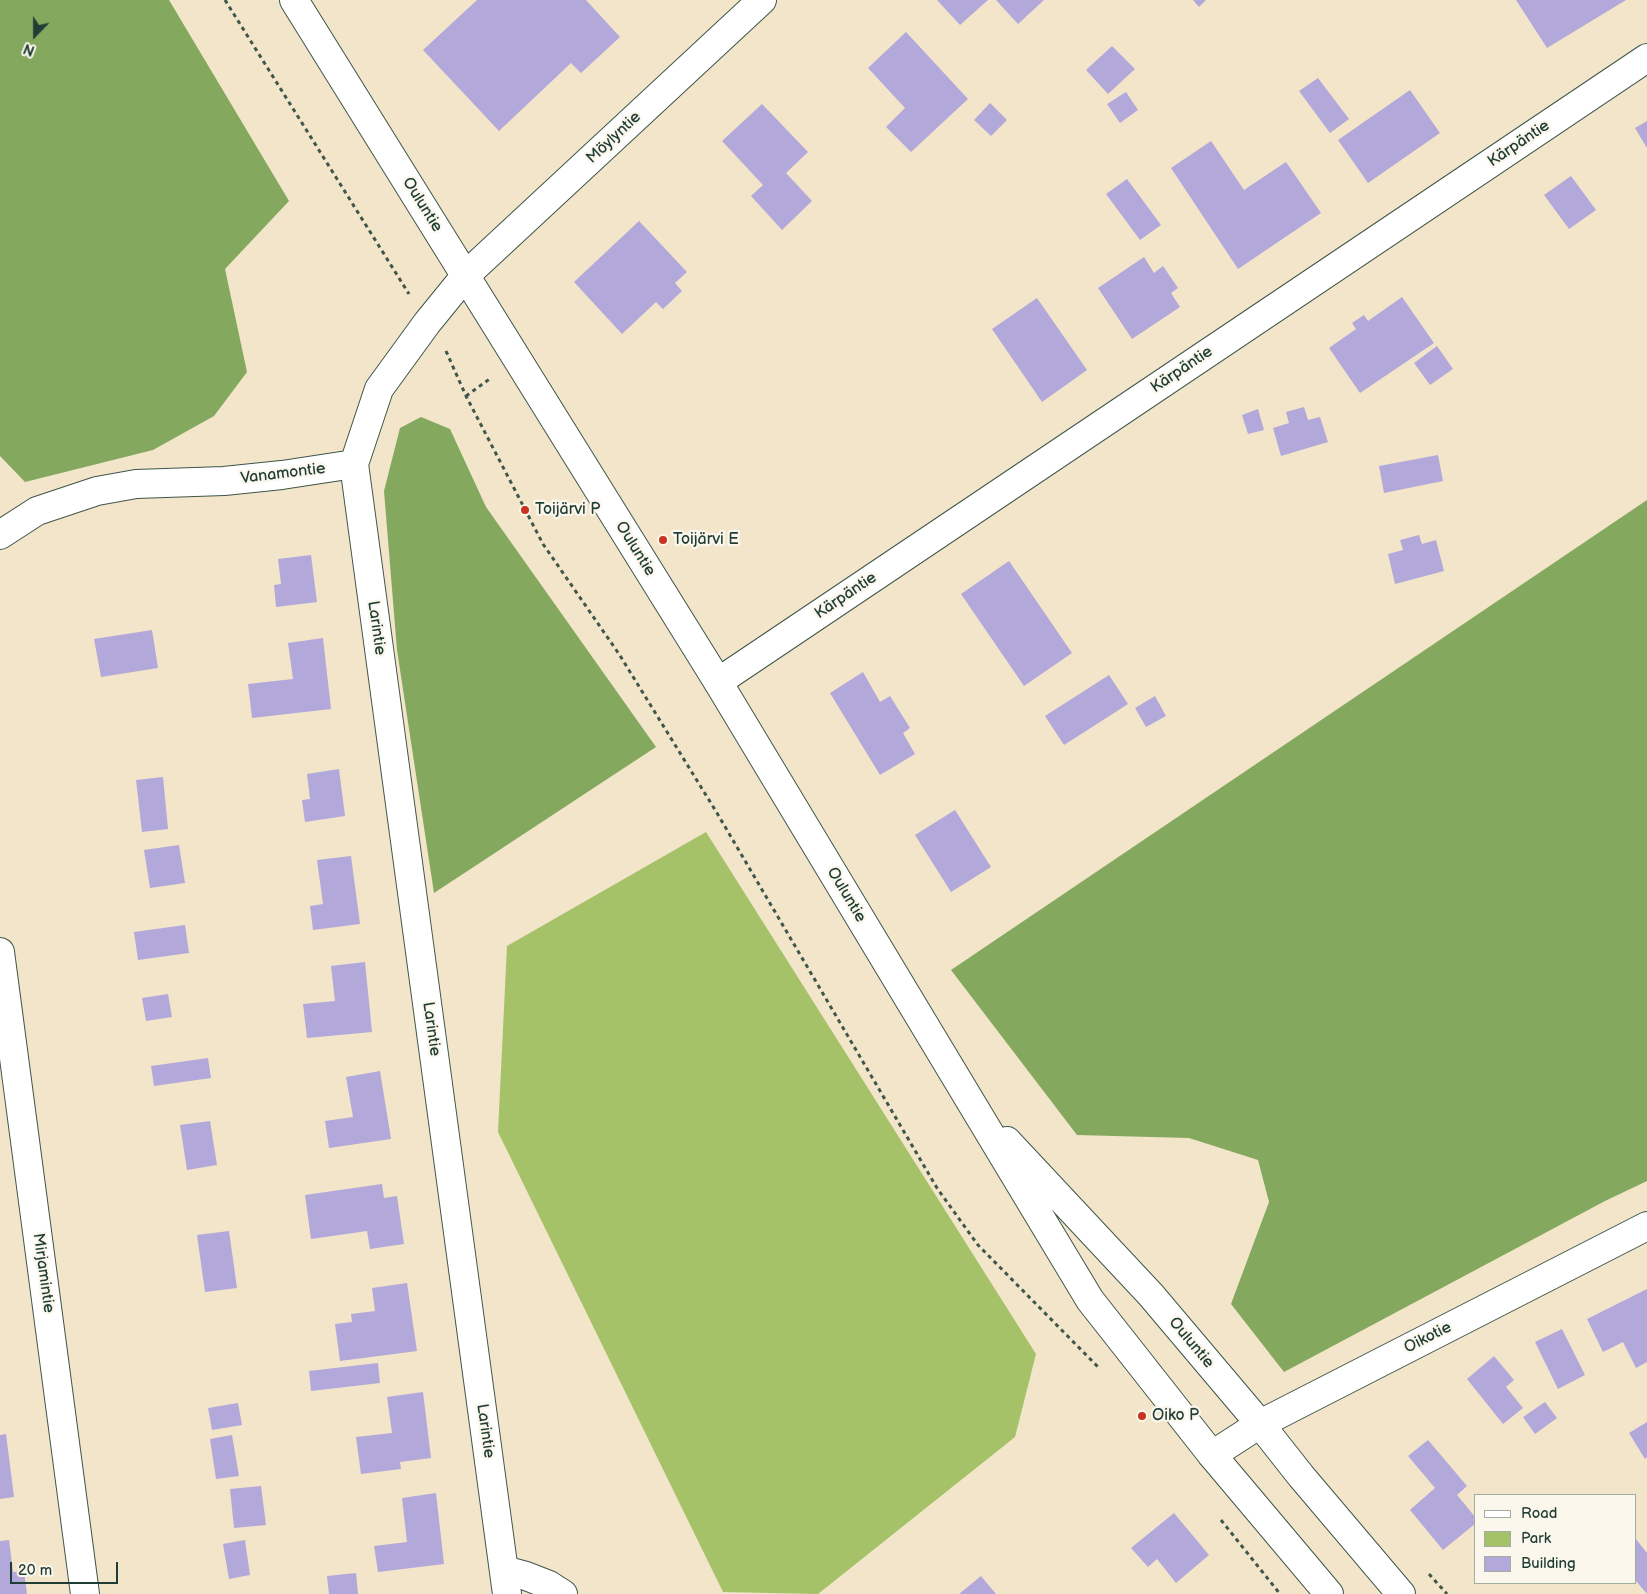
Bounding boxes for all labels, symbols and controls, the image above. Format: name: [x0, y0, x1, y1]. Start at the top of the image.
north arrow: [10, 10, 60, 60]
text: N: [21, 40, 37, 59]
street label: Möylyntie: [583, 108, 645, 168]
street label: Kärpäntie: [1484, 116, 1554, 172]
street label: Ouluntie: [398, 174, 446, 236]
street label: Kärpäntie: [1147, 342, 1217, 398]
street label: Vanamontie: [240, 459, 326, 489]
place label: Toijärvi P: [535, 500, 600, 520]
marker: Toijärvi P: [519, 504, 531, 516]
street label: Ouluntie: [611, 518, 659, 580]
place label: Toijärvi E: [673, 530, 739, 550]
marker: Toijärvi E: [657, 534, 669, 546]
street label: Kärpäntie: [811, 568, 881, 624]
street label: Larintie: [363, 600, 389, 656]
street label: Ouluntie: [822, 864, 870, 926]
street label: Larintie: [418, 1001, 444, 1057]
street label: Mirjamintie: [28, 1232, 58, 1314]
street label: Ouluntie: [1164, 1314, 1218, 1372]
street label: Oikotie: [1401, 1318, 1455, 1358]
street label: Larintie: [472, 1403, 498, 1459]
place label: Oiko P: [1152, 1406, 1199, 1426]
marker: Oiko P: [1136, 1410, 1148, 1422]
legend: [1474, 1494, 1637, 1584]
text: Road: [1521, 1504, 1557, 1523]
text: Park: [1521, 1529, 1551, 1548]
scale bar: [12, 1552, 120, 1584]
text: Building: [1521, 1554, 1576, 1573]
text: 20 m: [18, 1561, 52, 1580]

